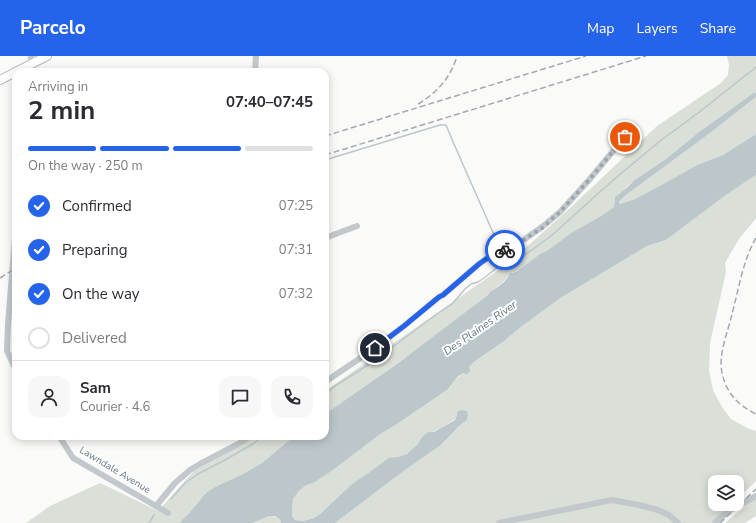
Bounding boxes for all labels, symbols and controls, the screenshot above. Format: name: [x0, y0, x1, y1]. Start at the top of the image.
text: Parcelo: [20, 15, 86, 41]
text: Map: [587, 19, 614, 38]
text: Layers: [636, 19, 678, 38]
text: Share: [700, 19, 736, 38]
text: Arriving in: [28, 78, 88, 96]
text: 07:40–07:45: [226, 92, 313, 112]
text: 2 min: [28, 93, 95, 128]
pin: [608, 120, 642, 154]
icon: bag: [614, 126, 636, 148]
text: On the way · 250 m: [28, 157, 143, 175]
icon: check: [28, 195, 50, 217]
text: Confirmed: [62, 196, 132, 216]
text: 07:25: [279, 197, 313, 215]
courier: [485, 230, 525, 270]
icon: check: [28, 239, 50, 261]
icon: bike: [494, 239, 516, 261]
text: Preparing: [62, 240, 127, 260]
text: 07:31: [279, 241, 313, 259]
icon: check: [28, 283, 50, 305]
text: On the way: [62, 284, 140, 304]
text: 07:32: [279, 285, 313, 303]
water label: Des Plaines River: [440, 297, 520, 359]
text: Delivered: [62, 328, 127, 348]
pin: [358, 331, 392, 365]
icon: home: [364, 337, 386, 359]
button: person: [28, 376, 70, 418]
button: chat: [219, 376, 261, 418]
button: phone: [271, 376, 313, 418]
text: Sam: [80, 378, 111, 398]
text: Courier · 4.6: [80, 398, 150, 416]
street label: Lawndale Avenue: [77, 443, 153, 497]
map controls: [708, 475, 744, 511]
button: layers: [708, 475, 744, 511]

